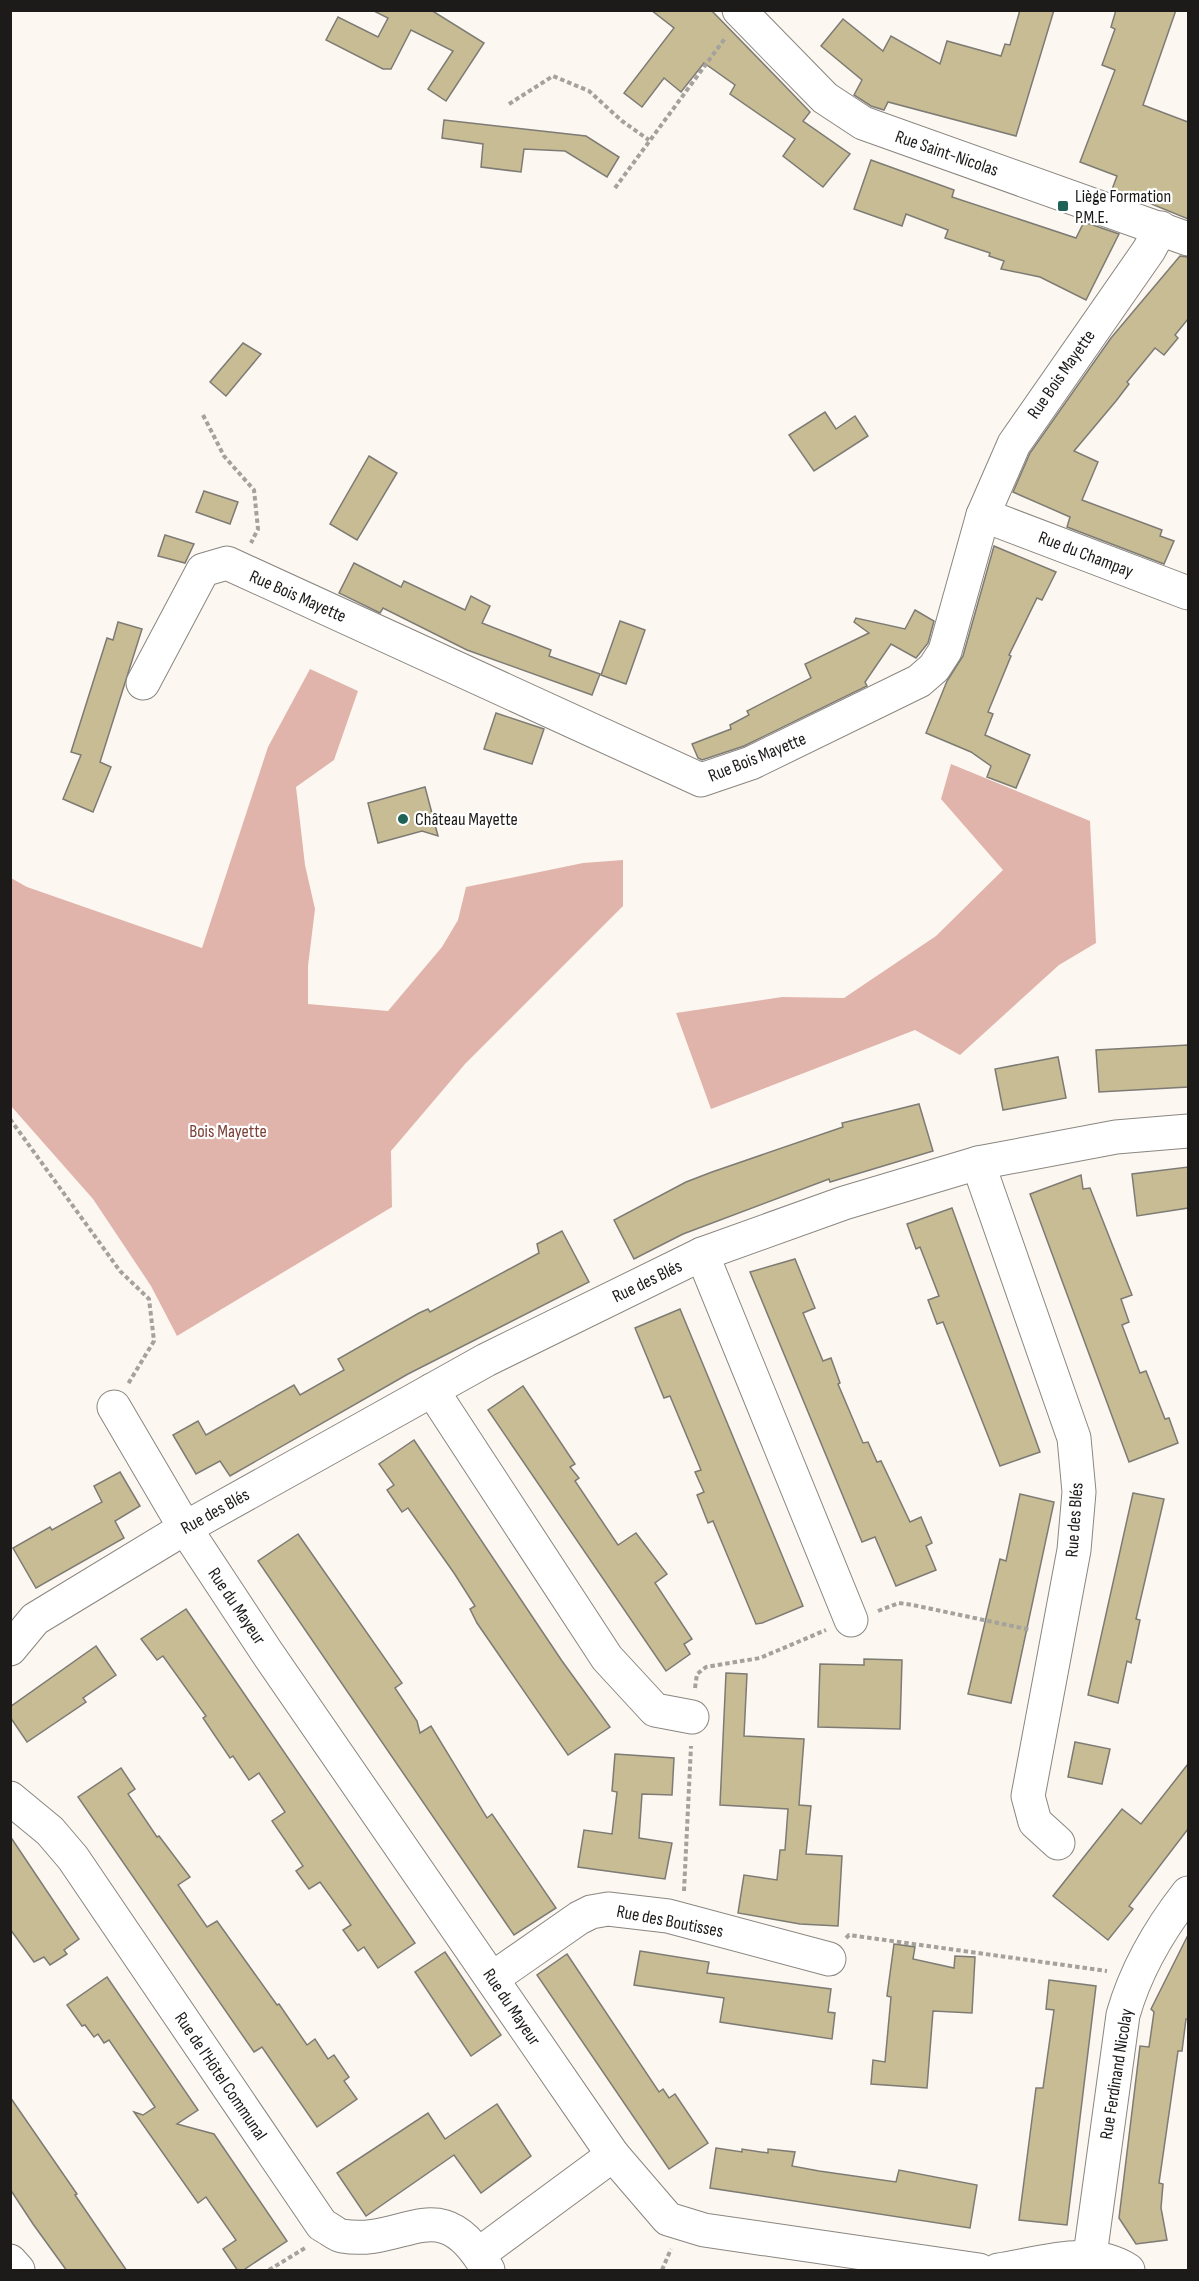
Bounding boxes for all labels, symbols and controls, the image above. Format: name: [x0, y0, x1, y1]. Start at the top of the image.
street label: Rue Saint-Nicolas: [892, 126, 1001, 181]
place label: Liège Formation P.M.E.: [1075, 186, 1171, 228]
marker: Liège Formation P.M.E.: [1056, 199, 1070, 213]
street label: Rue Bois Mayette: [1023, 326, 1100, 423]
street label: Rue du Champay: [1035, 527, 1136, 582]
street label: Rue Bois Mayette: [246, 566, 349, 627]
street label: Rue Bois Mayette: [705, 728, 809, 787]
place label: Château Mayette: [415, 809, 518, 830]
marker: Château Mayette: [396, 812, 410, 826]
park label: Bois Mayette: [189, 1121, 267, 1142]
street label: Rue des Blés: [609, 1256, 686, 1307]
street label: Rue des Blés: [1061, 1482, 1088, 1558]
street label: Rue des Blés: [177, 1484, 253, 1539]
street label: Rue du Mayeur: [203, 1564, 270, 1649]
street label: Rue des Boutisses: [615, 1901, 725, 1942]
street label: Rue du Mayeur: [478, 1965, 545, 2050]
street label: Rue Ferdinand Nicolay: [1096, 2007, 1137, 2141]
street label: Rue de l'Hôtel Communal: [170, 2008, 271, 2144]

